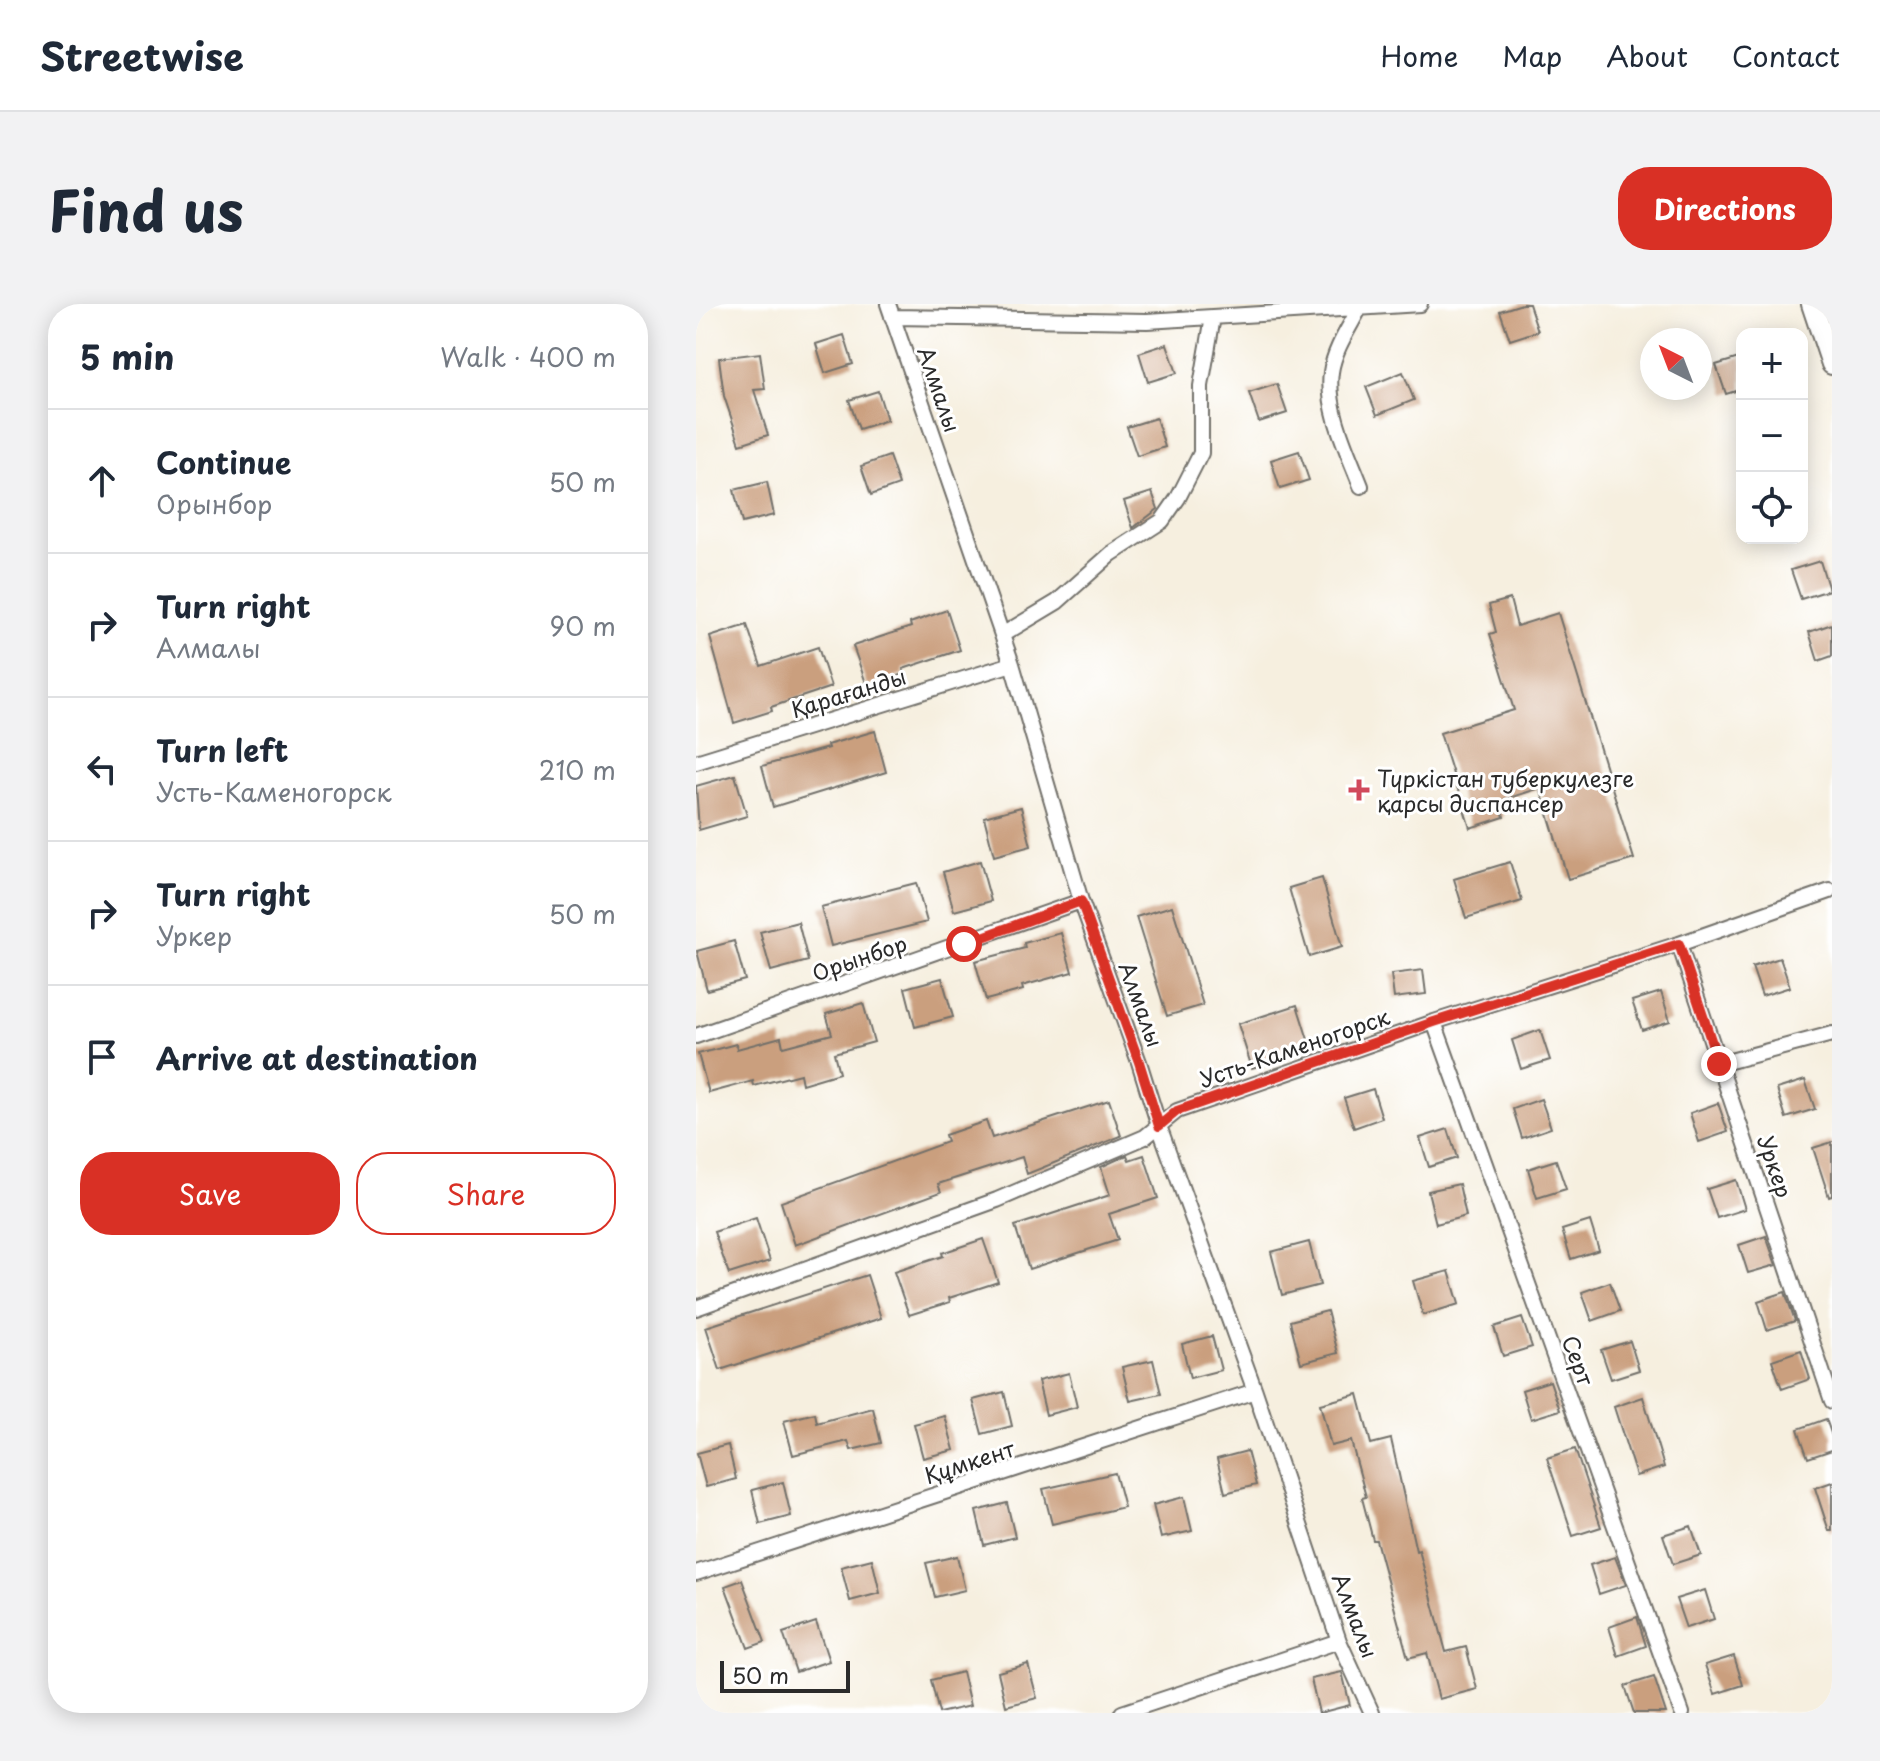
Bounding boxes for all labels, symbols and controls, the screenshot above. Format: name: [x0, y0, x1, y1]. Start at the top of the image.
text: Streetwise: [40, 27, 244, 84]
text: Home: [1380, 34, 1458, 77]
text: Map: [1502, 34, 1562, 77]
text: About: [1606, 34, 1688, 77]
text: Contact: [1732, 34, 1840, 77]
text: Find us: [48, 166, 244, 251]
button: Directions: [1618, 167, 1832, 250]
north arrow: [1640, 328, 1712, 400]
map controls: [1736, 328, 1808, 544]
button: +: [1736, 328, 1808, 400]
text: 5 min: [80, 330, 174, 382]
text: Walk · 400 m: [440, 337, 616, 376]
street label: Алмалы: [910, 342, 970, 436]
button: −: [1736, 400, 1808, 472]
text: Continue: [156, 439, 291, 484]
icon: ahead: [80, 459, 124, 503]
text: 50 m: [549, 462, 616, 501]
button: locate: [1736, 472, 1808, 544]
text: Орынбор: [156, 484, 272, 523]
text: Turn right: [156, 583, 311, 628]
icon: right: [80, 603, 124, 647]
text: 90 m: [549, 606, 616, 645]
text: Алмалы: [156, 628, 260, 667]
street label: Қарағанды: [786, 659, 910, 725]
text: Turn left: [156, 727, 288, 772]
icon: left: [80, 747, 124, 791]
text: 210 m: [539, 750, 616, 789]
place label: Түркістан туберкулезге қарсы диспансер: [1377, 761, 1634, 819]
text: Усть-Каменогорск: [156, 772, 392, 811]
marker: Түркістан туберкулезге қарсы диспансер: [1348, 779, 1370, 801]
text: Turn right: [156, 871, 311, 916]
icon: right: [80, 891, 124, 935]
text: 50 m: [549, 894, 616, 933]
text: Уркер: [156, 916, 232, 955]
street label: Орынбор: [807, 925, 911, 989]
route start: [946, 926, 982, 962]
street label: Алмалы: [1111, 957, 1173, 1051]
street label: Усть-Каменогорск: [1194, 999, 1395, 1095]
icon: arrive: [80, 1035, 124, 1079]
text: Arrive at destination: [156, 1035, 478, 1080]
route end: [1701, 1046, 1737, 1082]
street label: Уркер: [1750, 1130, 1802, 1202]
button: Save: [80, 1152, 340, 1235]
button: Share: [356, 1152, 616, 1235]
street label: Серт: [1555, 1330, 1603, 1390]
street label: Құмкент: [919, 1431, 1019, 1491]
street label: Алмалы: [1325, 1568, 1387, 1662]
scale bar: [720, 1657, 850, 1693]
text: 50 m: [732, 1658, 789, 1691]

